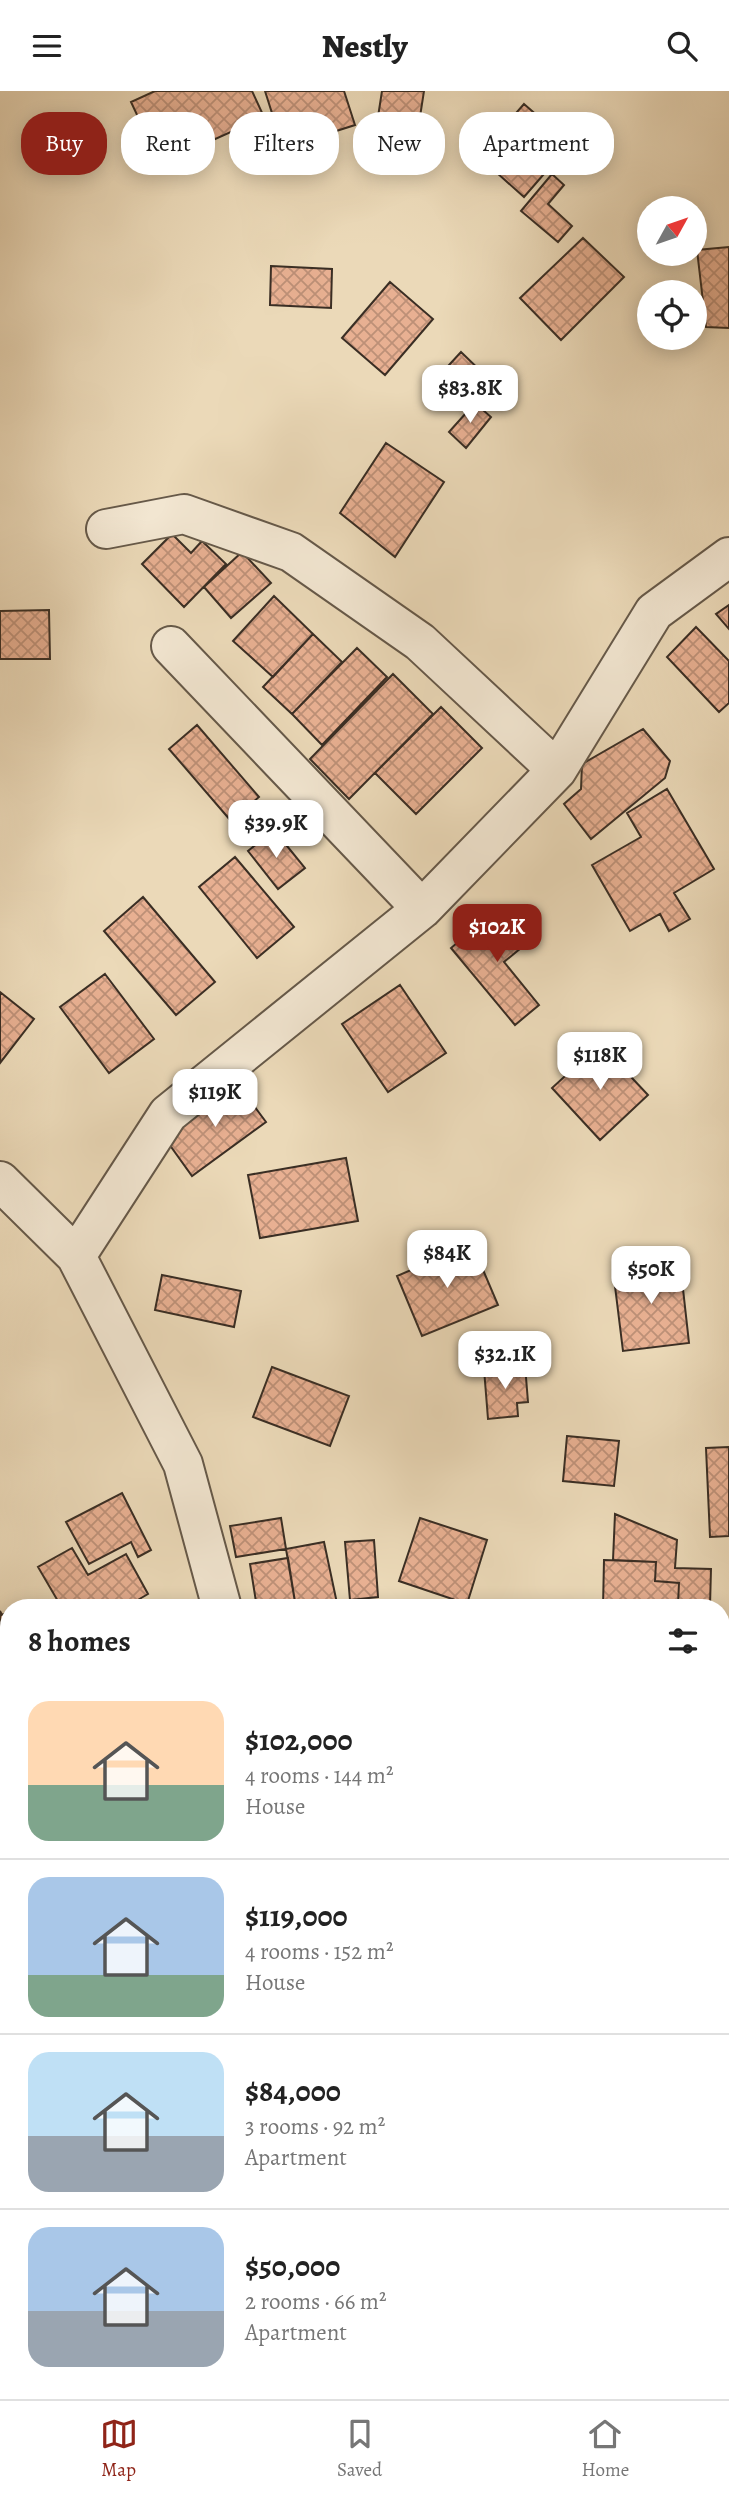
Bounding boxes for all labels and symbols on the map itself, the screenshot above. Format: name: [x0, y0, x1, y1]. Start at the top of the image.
north arrow: [637, 196, 707, 266]
pin: $83.8K: [413, 365, 527, 425]
pin: $39.9K: [219, 801, 333, 860]
pin: $102K: [448, 905, 546, 964]
pin: $118K: [551, 1033, 649, 1092]
pin: $119K: [166, 1069, 264, 1129]
pin: $84K: [406, 1231, 488, 1290]
pin: $50K: [610, 1247, 692, 1306]
pin: $32.1K: [448, 1331, 562, 1391]

